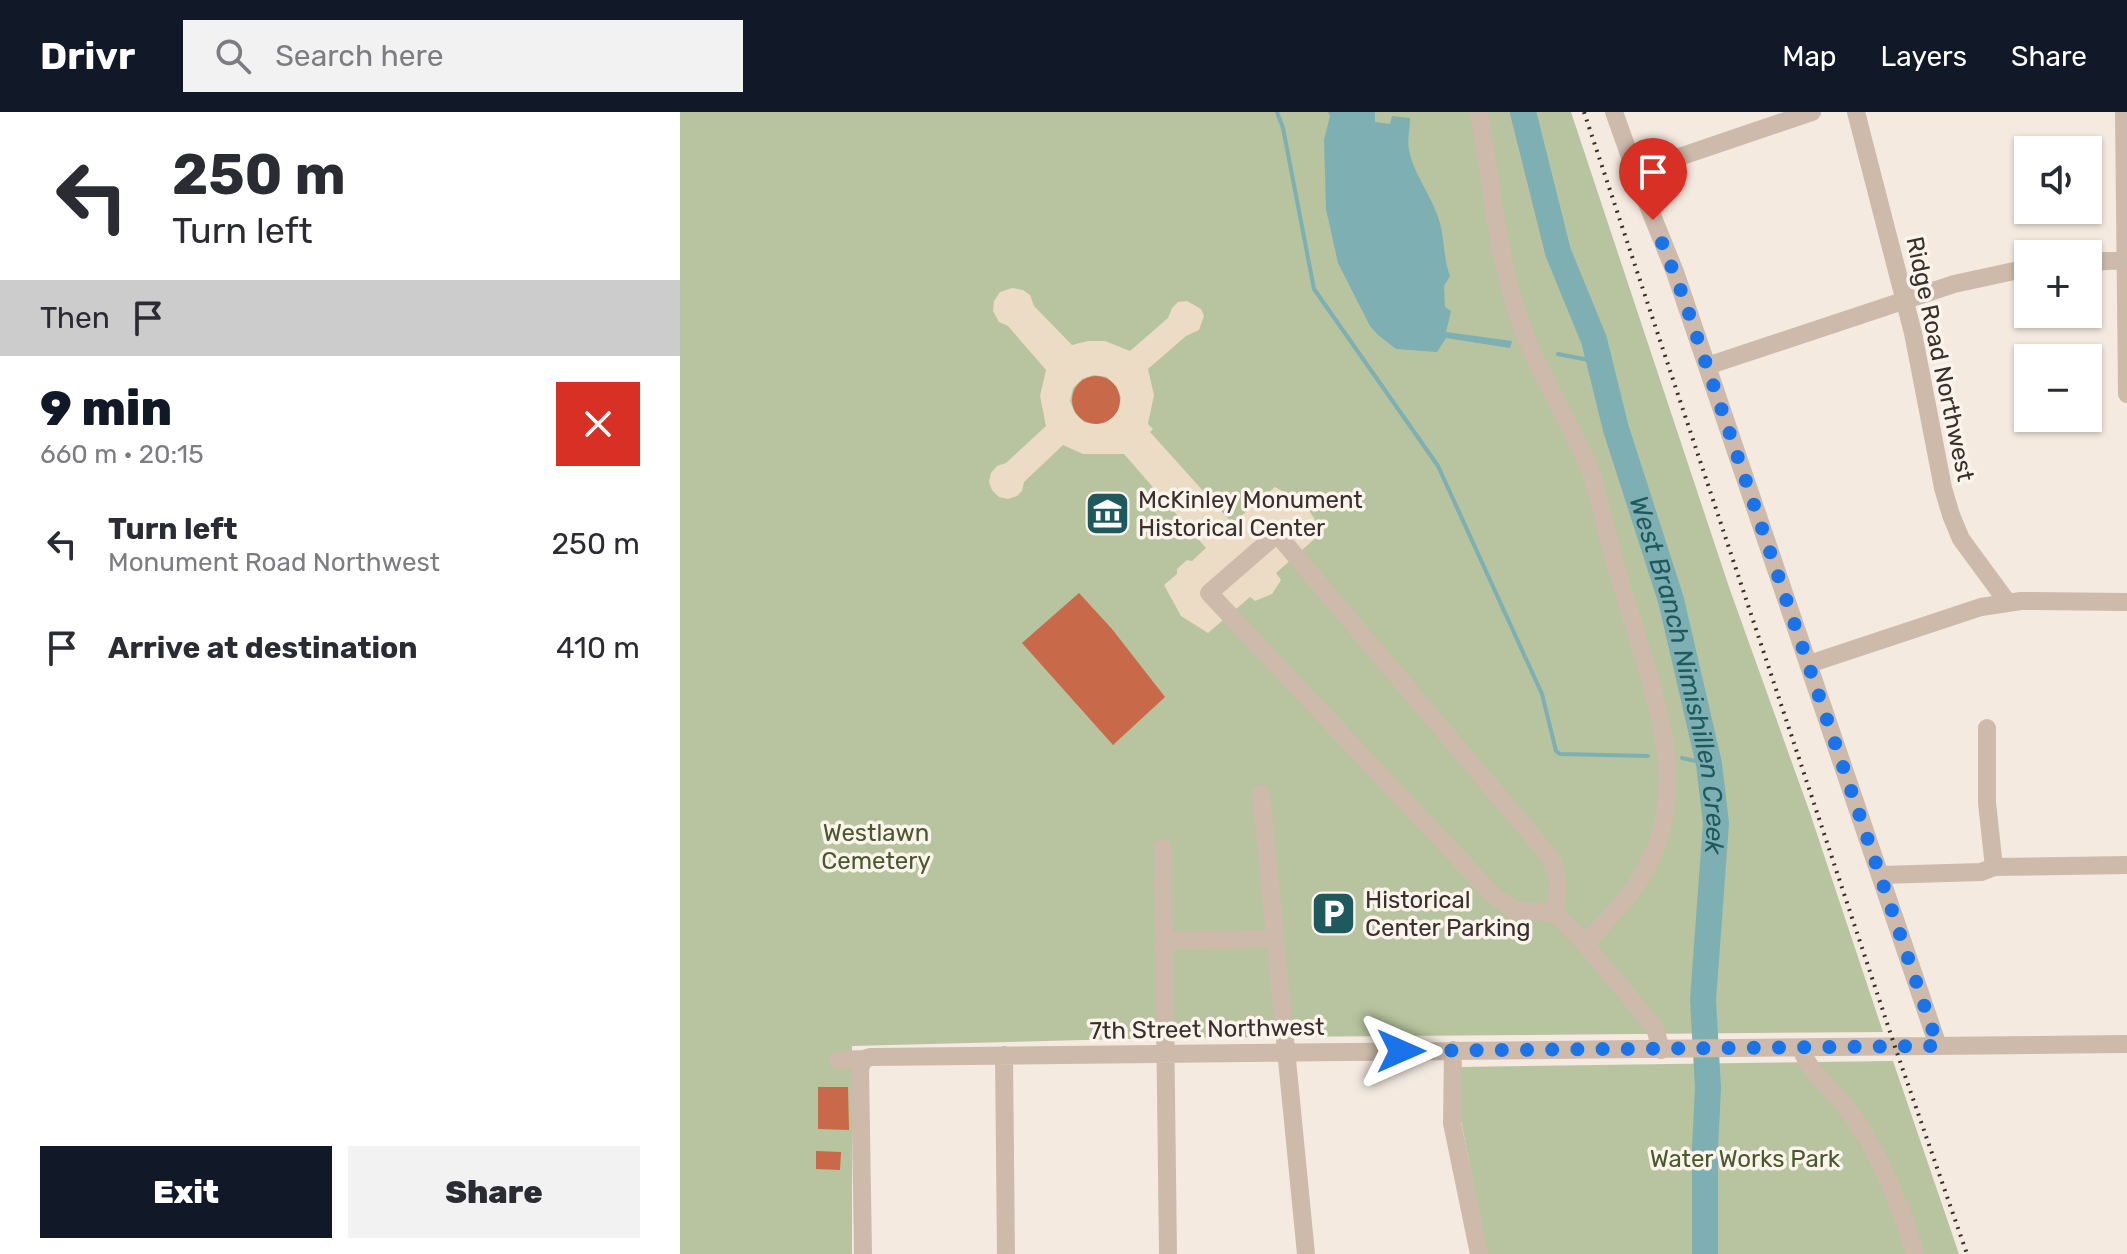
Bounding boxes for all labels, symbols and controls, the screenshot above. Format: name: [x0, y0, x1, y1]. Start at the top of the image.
search box: [183, 20, 743, 92]
text: Drivr: [40, 33, 135, 79]
icon: search: [211, 34, 255, 78]
text: Search here: [275, 38, 444, 74]
text: Map: [1782, 40, 1837, 73]
text: Layers: [1881, 40, 1967, 73]
text: Share: [2011, 40, 2087, 73]
map controls: [2014, 136, 2102, 432]
button: sound: [2014, 136, 2102, 224]
pin: [1619, 138, 1687, 220]
text: 250 m: [172, 142, 346, 208]
icon: left: [40, 144, 144, 248]
icon: arrive: [1631, 150, 1675, 194]
text: Turn left: [172, 209, 313, 252]
street label: Ridge Road Northwest: [1900, 234, 1980, 484]
button: +: [2014, 240, 2102, 328]
icon: arrive: [126, 296, 170, 340]
text: Then: [40, 300, 110, 336]
button: −: [2014, 344, 2102, 432]
text: 9 min: [40, 380, 172, 437]
button: close: [556, 382, 640, 466]
text: 660 m · 20:15: [40, 439, 204, 470]
place label: McKinley Monument Historical Center: [1138, 486, 1363, 542]
museum icon: McKinley Monument Historical Center: [1083, 490, 1131, 538]
water label: West Branch Nimishillen Creek: [1623, 492, 1732, 856]
text: Turn left: [108, 511, 238, 547]
icon: left: [40, 522, 84, 566]
text: 250 m: [552, 526, 640, 562]
text: Monument Road Northwest: [108, 547, 440, 578]
icon: arrive: [40, 626, 84, 670]
text: Arrive at destination: [108, 630, 418, 666]
text: 410 m: [556, 630, 640, 666]
park label: Westlawn Cemetery: [821, 819, 931, 875]
place label: Historical Center Parking: [1365, 886, 1531, 942]
parking icon: Historical Center Parking: [1310, 890, 1358, 938]
position arrow: [1359, 1009, 1443, 1093]
street label: 7th Street Northwest: [1089, 1013, 1325, 1045]
park label: Water Works Park: [1650, 1145, 1841, 1173]
button: Exit: [40, 1146, 332, 1238]
button: Share: [348, 1146, 640, 1238]

